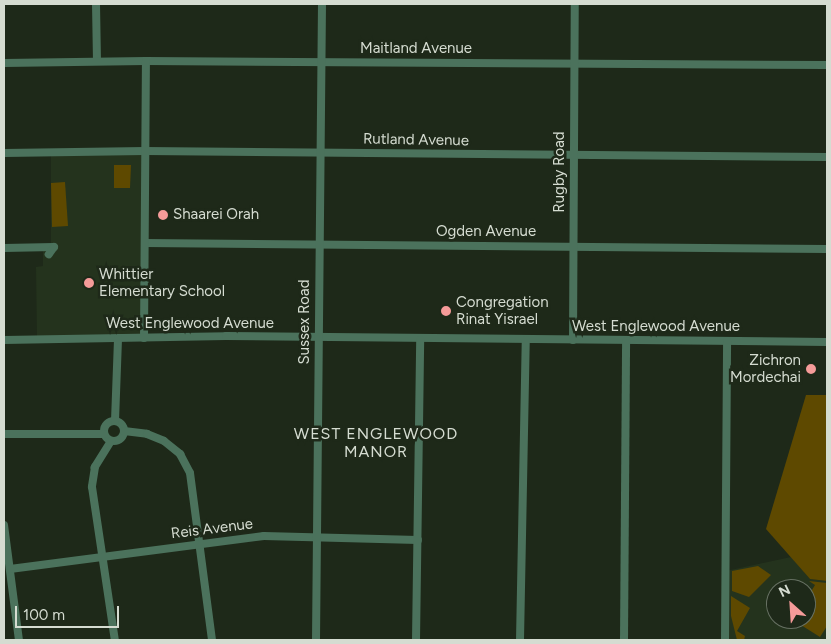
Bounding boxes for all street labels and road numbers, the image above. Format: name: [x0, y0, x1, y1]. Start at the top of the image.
street label: Maitland Avenue: [360, 40, 472, 58]
street label: Rutland Avenue: [363, 130, 469, 150]
street label: Rugby Road: [551, 131, 569, 213]
street label: Ogden Avenue: [436, 223, 536, 241]
street label: Sussex Road: [296, 279, 314, 365]
street label: West Englewood Avenue: [106, 315, 274, 333]
street label: West Englewood Avenue: [572, 318, 740, 336]
street label: Reis Avenue: [170, 515, 254, 543]

